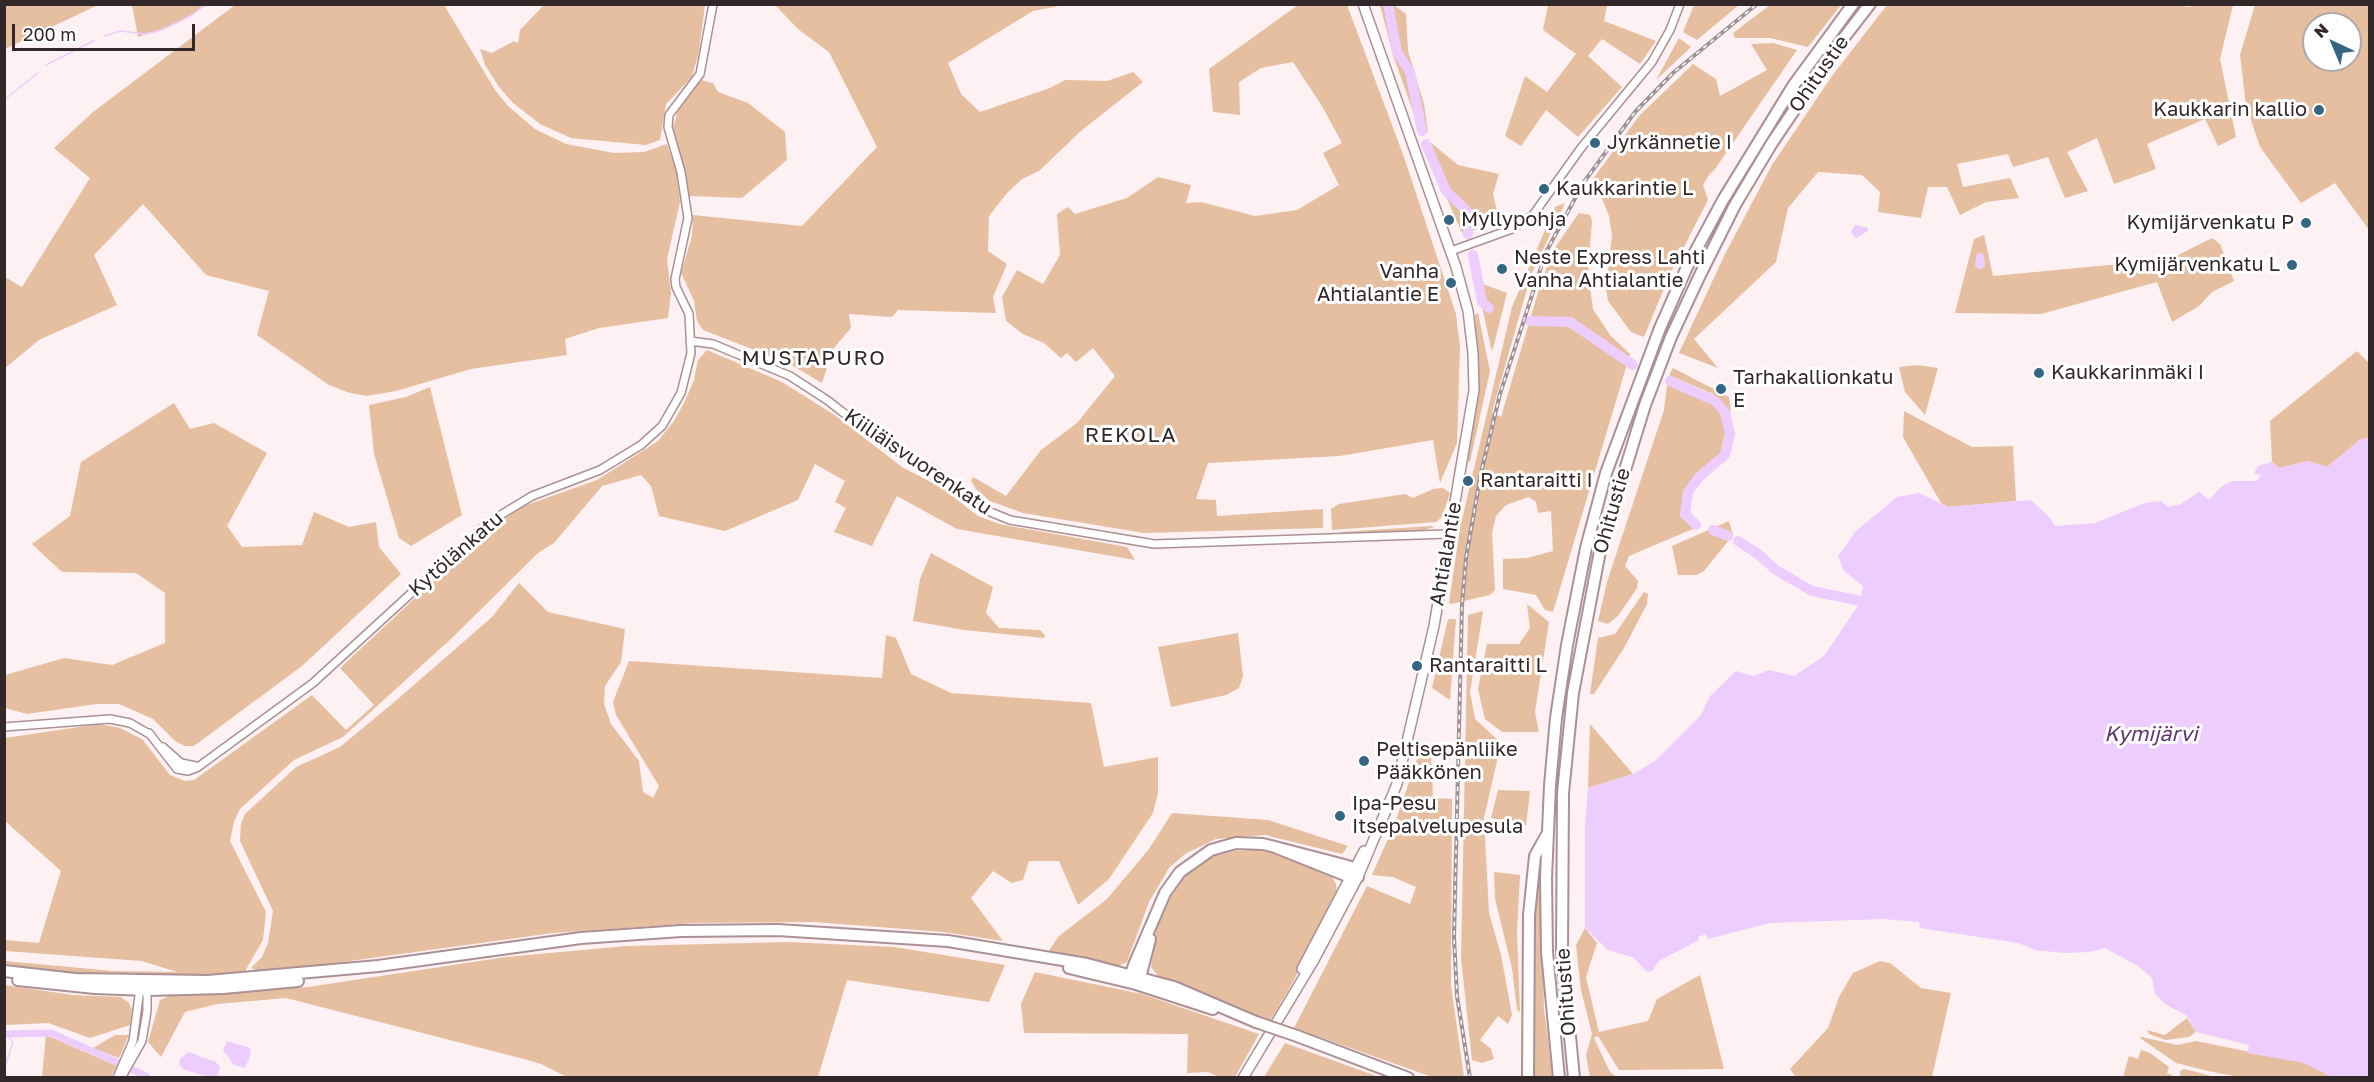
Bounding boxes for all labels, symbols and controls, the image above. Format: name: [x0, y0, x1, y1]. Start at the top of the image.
scale bar: [15, 12, 198, 50]
north arrow: [2302, 12, 2362, 72]
text: N: [2310, 19, 2332, 42]
text: 200 m: [23, 23, 76, 45]
street label: Ohitustie: [1784, 31, 1854, 117]
place label: Kaukkarin kallio: [2153, 98, 2307, 122]
marker: Kaukkarin kallio: [2312, 103, 2326, 117]
place label: Jyrkännetie I: [1607, 131, 1732, 155]
marker: Jyrkännetie I: [1588, 136, 1602, 150]
place label: Kaukkarintie L: [1556, 177, 1693, 201]
marker: Kaukkarintie L: [1537, 182, 1551, 196]
place label: Myllypohja: [1461, 208, 1566, 232]
place label: Kymijärvenkatu P: [2127, 211, 2294, 235]
marker: Myllypohja: [1442, 213, 1456, 227]
marker: Kymijärvenkatu P: [2299, 216, 2313, 230]
place label: Neste Express Lahti Vanha Ahtialantie: [1514, 246, 1705, 293]
place label: Kymijärvenkatu L: [2114, 253, 2280, 277]
marker: Kymijärvenkatu L: [2285, 258, 2299, 272]
place label: Vanha Ahtialantie E: [1317, 260, 1439, 307]
marker: Neste Express Lahti Vanha Ahtialantie: [1495, 262, 1509, 276]
marker: Vanha Ahtialantie E: [1444, 276, 1458, 290]
district label: MUSTAPURO: [742, 345, 886, 371]
place label: Kaukkarinmäki I: [2051, 361, 2204, 385]
place label: Tarhakallionkatu E: [1733, 366, 1893, 413]
marker: Kaukkarinmäki I: [2032, 366, 2046, 380]
marker: Tarhakallionkatu E: [1714, 382, 1728, 396]
street label: Kiiliäisvuorenkatu: [840, 404, 996, 520]
district label: REKOLA: [1085, 422, 1177, 448]
street label: Ohitustie: [1588, 465, 1636, 557]
place label: Rantaraitti I: [1480, 469, 1593, 493]
marker: Rantaraitti I: [1461, 474, 1475, 488]
street label: Ahtialantie: [1425, 500, 1467, 608]
street label: Kytölänkatu: [404, 507, 508, 601]
place label: Rantaraitti L: [1429, 654, 1547, 678]
marker: Rantaraitti L: [1410, 659, 1424, 673]
water label: Kymijärvi: [2104, 721, 2198, 747]
place label: Peltisepänliike Pääkkönen: [1376, 738, 1518, 785]
marker: Peltisepänliike Pääkkönen: [1357, 754, 1371, 768]
place label: Ipa-Pesu Itsepalvelupesula: [1352, 792, 1523, 839]
marker: Ipa-Pesu Itsepalvelupesula: [1333, 809, 1347, 823]
street label: Ohitustie: [1551, 947, 1581, 1037]

